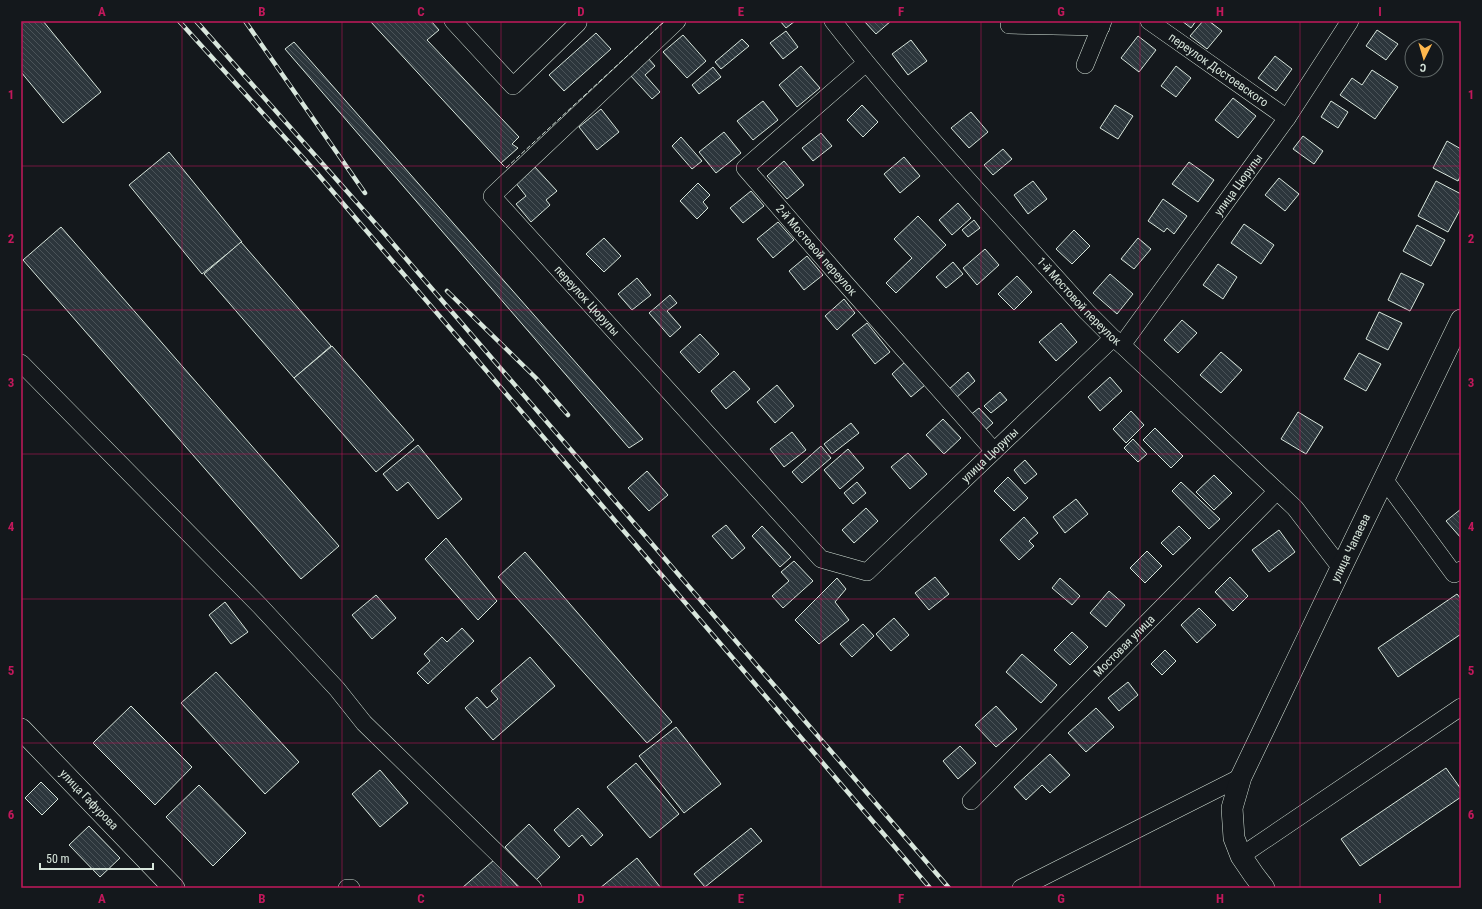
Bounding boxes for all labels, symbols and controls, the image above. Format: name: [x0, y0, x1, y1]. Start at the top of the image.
text: A: [98, 4, 106, 19]
text: B: [258, 4, 266, 19]
text: C: [417, 4, 425, 19]
text: D: [577, 4, 585, 19]
text: E: [738, 4, 745, 19]
text: F: [898, 4, 904, 19]
text: G: [1057, 4, 1065, 19]
text: H: [1216, 4, 1224, 19]
text: I: [1378, 4, 1382, 19]
street label: переулок Достоевского: [1166, 30, 1271, 110]
north arrow: [1404, 38, 1444, 78]
text: С: [1419, 61, 1427, 74]
text: 1: [8, 87, 14, 102]
text: 1: [1468, 87, 1474, 102]
street label: улица Цюрупы: [1211, 151, 1266, 219]
street label: 2-й Мостовой переулок: [773, 202, 860, 299]
text: 2: [8, 231, 15, 246]
text: 2: [1468, 231, 1475, 246]
street label: 1-й Мостовой переулок: [1034, 254, 1124, 349]
street label: переулок Цюрупы: [552, 263, 622, 339]
text: 3: [8, 375, 14, 390]
text: 3: [1468, 375, 1474, 390]
street label: улица Цюрупы: [959, 425, 1021, 485]
street label: улица Чапаева: [1328, 511, 1373, 584]
text: 4: [8, 519, 15, 534]
text: 4: [1468, 519, 1475, 534]
street label: Мостовая улица: [1091, 612, 1158, 680]
text: 5: [8, 663, 15, 678]
text: 5: [1468, 663, 1475, 678]
street label: улица Гафурова: [57, 767, 121, 833]
text: 6: [8, 807, 15, 822]
text: 6: [1468, 807, 1475, 822]
scale bar: [40, 845, 153, 871]
text: 50 m: [46, 852, 70, 866]
text: A: [98, 891, 106, 906]
text: B: [258, 891, 266, 906]
text: C: [417, 891, 425, 906]
text: D: [577, 891, 585, 906]
text: E: [738, 891, 745, 906]
text: F: [898, 891, 904, 906]
text: G: [1057, 891, 1065, 906]
text: H: [1216, 891, 1224, 906]
text: I: [1378, 891, 1382, 906]

